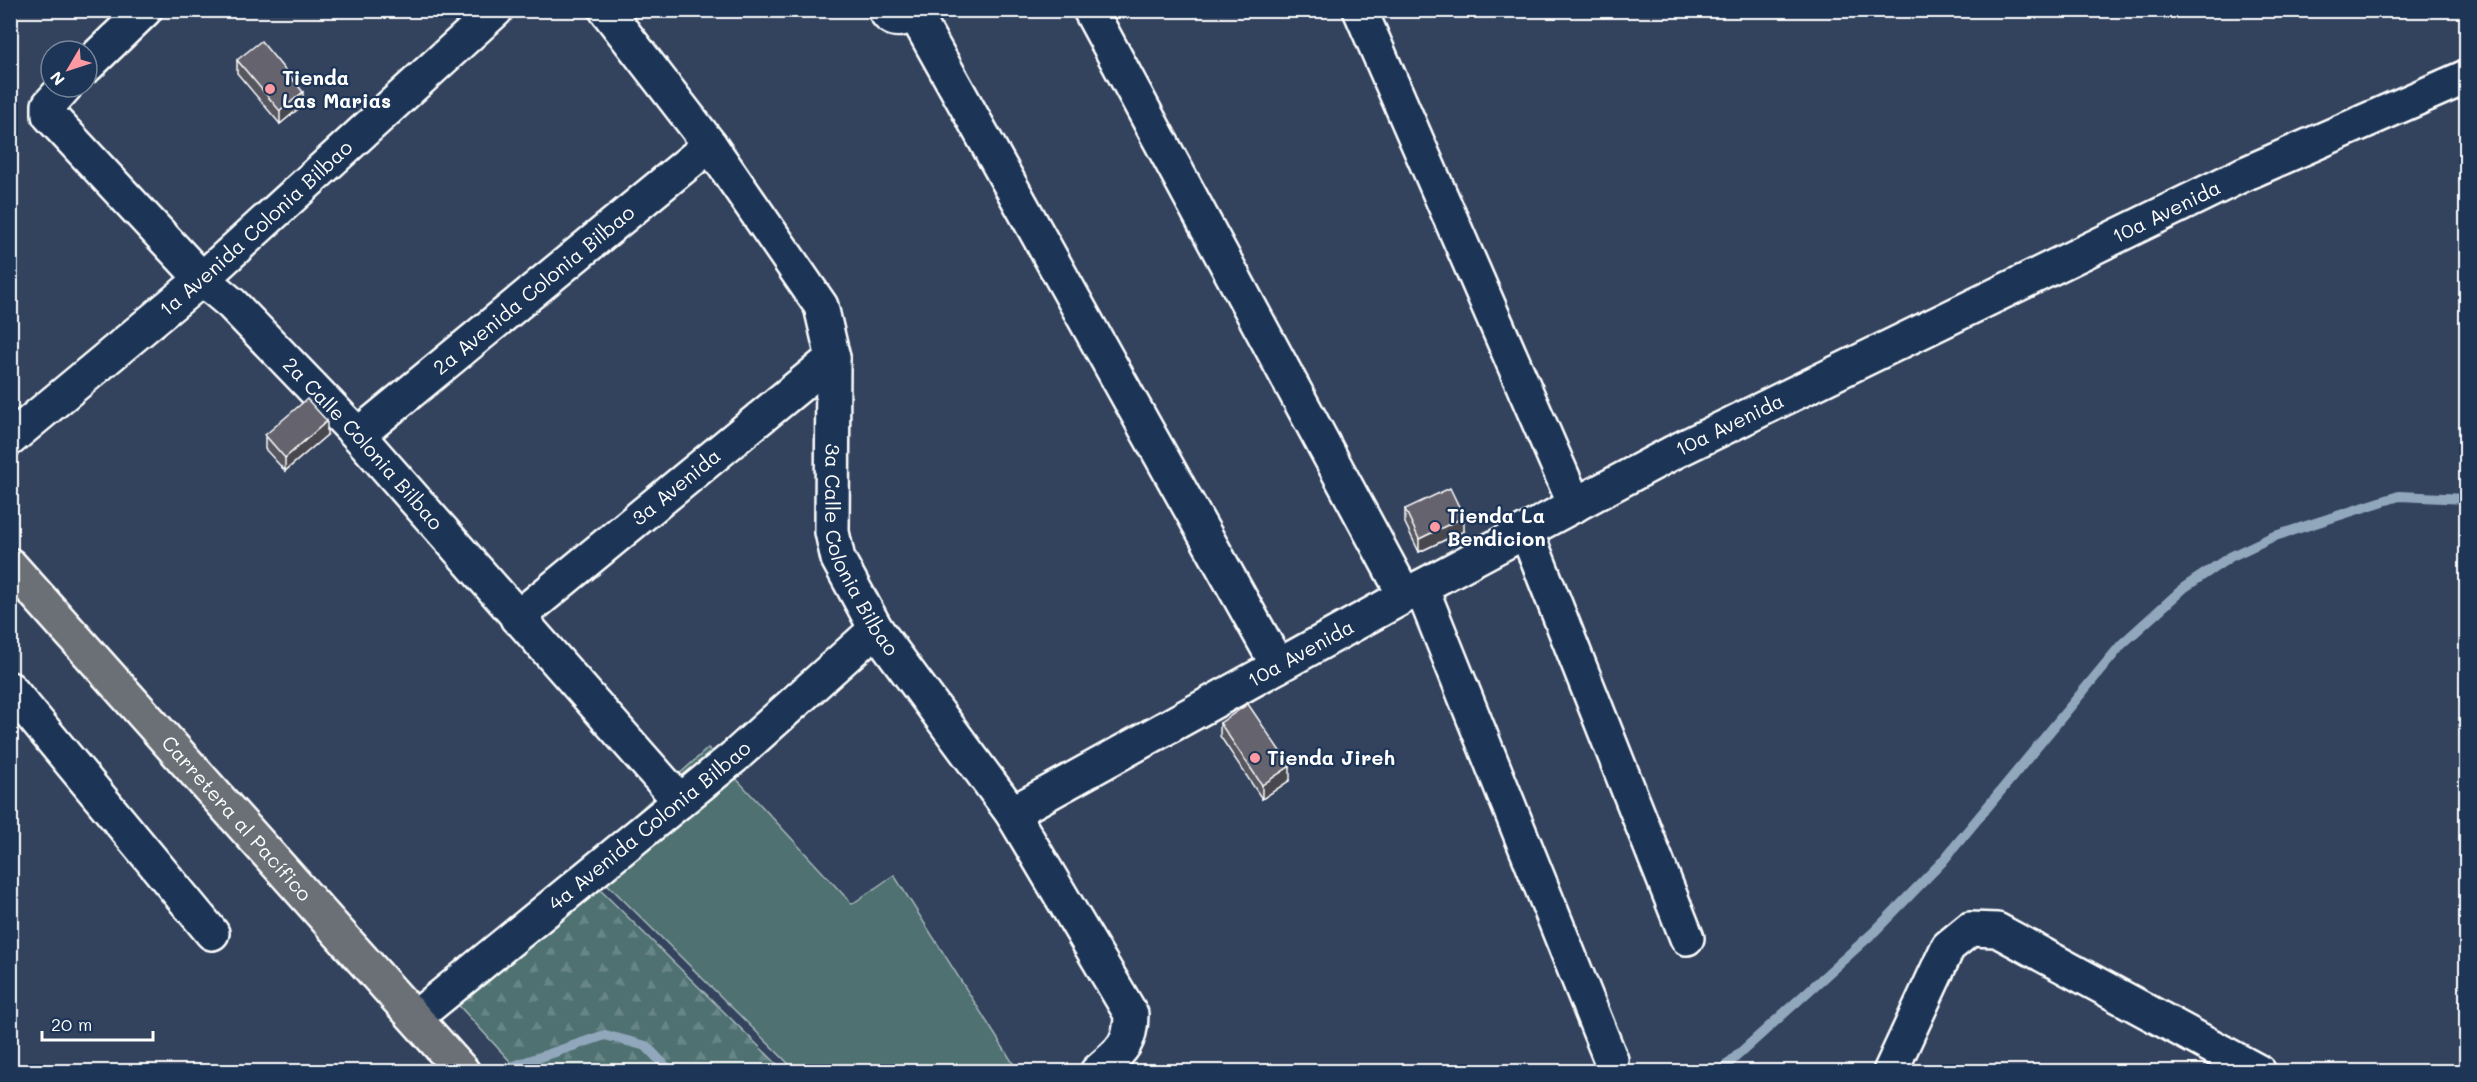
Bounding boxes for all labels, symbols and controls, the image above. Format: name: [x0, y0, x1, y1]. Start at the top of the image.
north arrow: [39, 39, 99, 99]
place label: Tienda Las Marias: [282, 64, 391, 113]
text: N: [45, 67, 69, 90]
marker: Tienda Las Marias: [263, 82, 277, 96]
street label: 1a Avenida Colonia Bilbao: [153, 134, 358, 321]
street label: 10a Avenida: [2108, 174, 2225, 248]
street label: 2a Avenida Colonia Bilbao: [427, 199, 640, 380]
street label: 2a Calle Colonia Bilbao: [278, 351, 450, 535]
street label: 10a Avenida: [1671, 387, 1788, 461]
street label: 3a Avenida: [626, 442, 725, 531]
street label: 3a Calle Colonia Bilbao: [820, 444, 905, 661]
place label: Tienda La Bendicion: [1447, 502, 1546, 551]
marker: Tienda La Bendicion: [1428, 520, 1442, 534]
street label: 10a Avenida: [1243, 613, 1358, 692]
street label: Carretera al Pacífico: [156, 730, 318, 906]
street label: 4a Avenida Colonia Bilbao: [543, 734, 756, 916]
place label: Tienda Jireh: [1267, 744, 1395, 770]
marker: Tienda Jireh: [1248, 751, 1262, 765]
scale bar: [42, 1004, 153, 1042]
text: 20 m: [51, 1012, 92, 1036]

